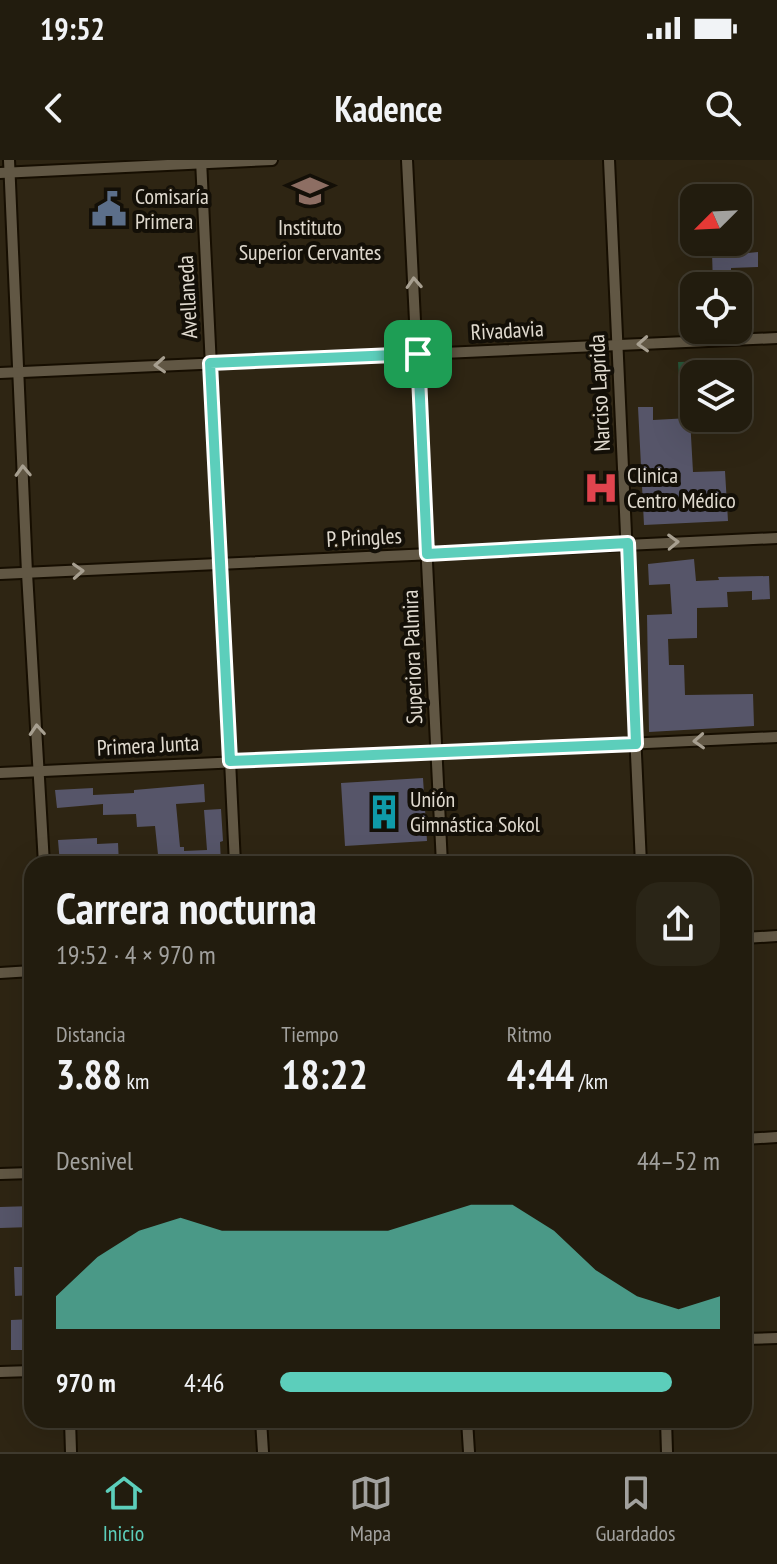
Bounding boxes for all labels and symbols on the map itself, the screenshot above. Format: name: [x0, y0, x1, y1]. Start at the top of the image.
school or university icon: Instituto Superior Cervantes: [291, 172, 329, 210]
place label: Comisaría Primera: [135, 182, 209, 235]
north arrow: [680, 184, 752, 256]
public building icon: Comisaría Primera: [90, 190, 128, 228]
place label: Instituto Superior Cervantes: [239, 213, 381, 266]
street label: Avellaneda: [171, 255, 203, 339]
one-way arrow: [406, 276, 423, 289]
street label: Rivadavia: [470, 314, 544, 346]
pin: [384, 320, 452, 388]
street label: Narciso Laprida: [582, 334, 616, 452]
one-way arrow: [636, 335, 649, 352]
one-way arrow: [153, 357, 166, 374]
place label: Clinica Centro Médico: [627, 461, 736, 514]
one-way arrow: [15, 464, 32, 477]
hospital icon: Clinica Centro Médico: [582, 469, 620, 507]
street label: P. Pringles: [325, 521, 403, 553]
one-way arrow: [667, 533, 680, 550]
one-way arrow: [72, 562, 85, 579]
street label: Superiora Palmira: [396, 589, 428, 725]
one-way arrow: [29, 723, 46, 736]
street label: Primera Junta: [96, 728, 200, 762]
one-way arrow: [692, 732, 705, 749]
place label: Unión Gimnástica Sokol: [410, 785, 541, 838]
building icon: Unión Gimnástica Sokol: [365, 793, 403, 831]

